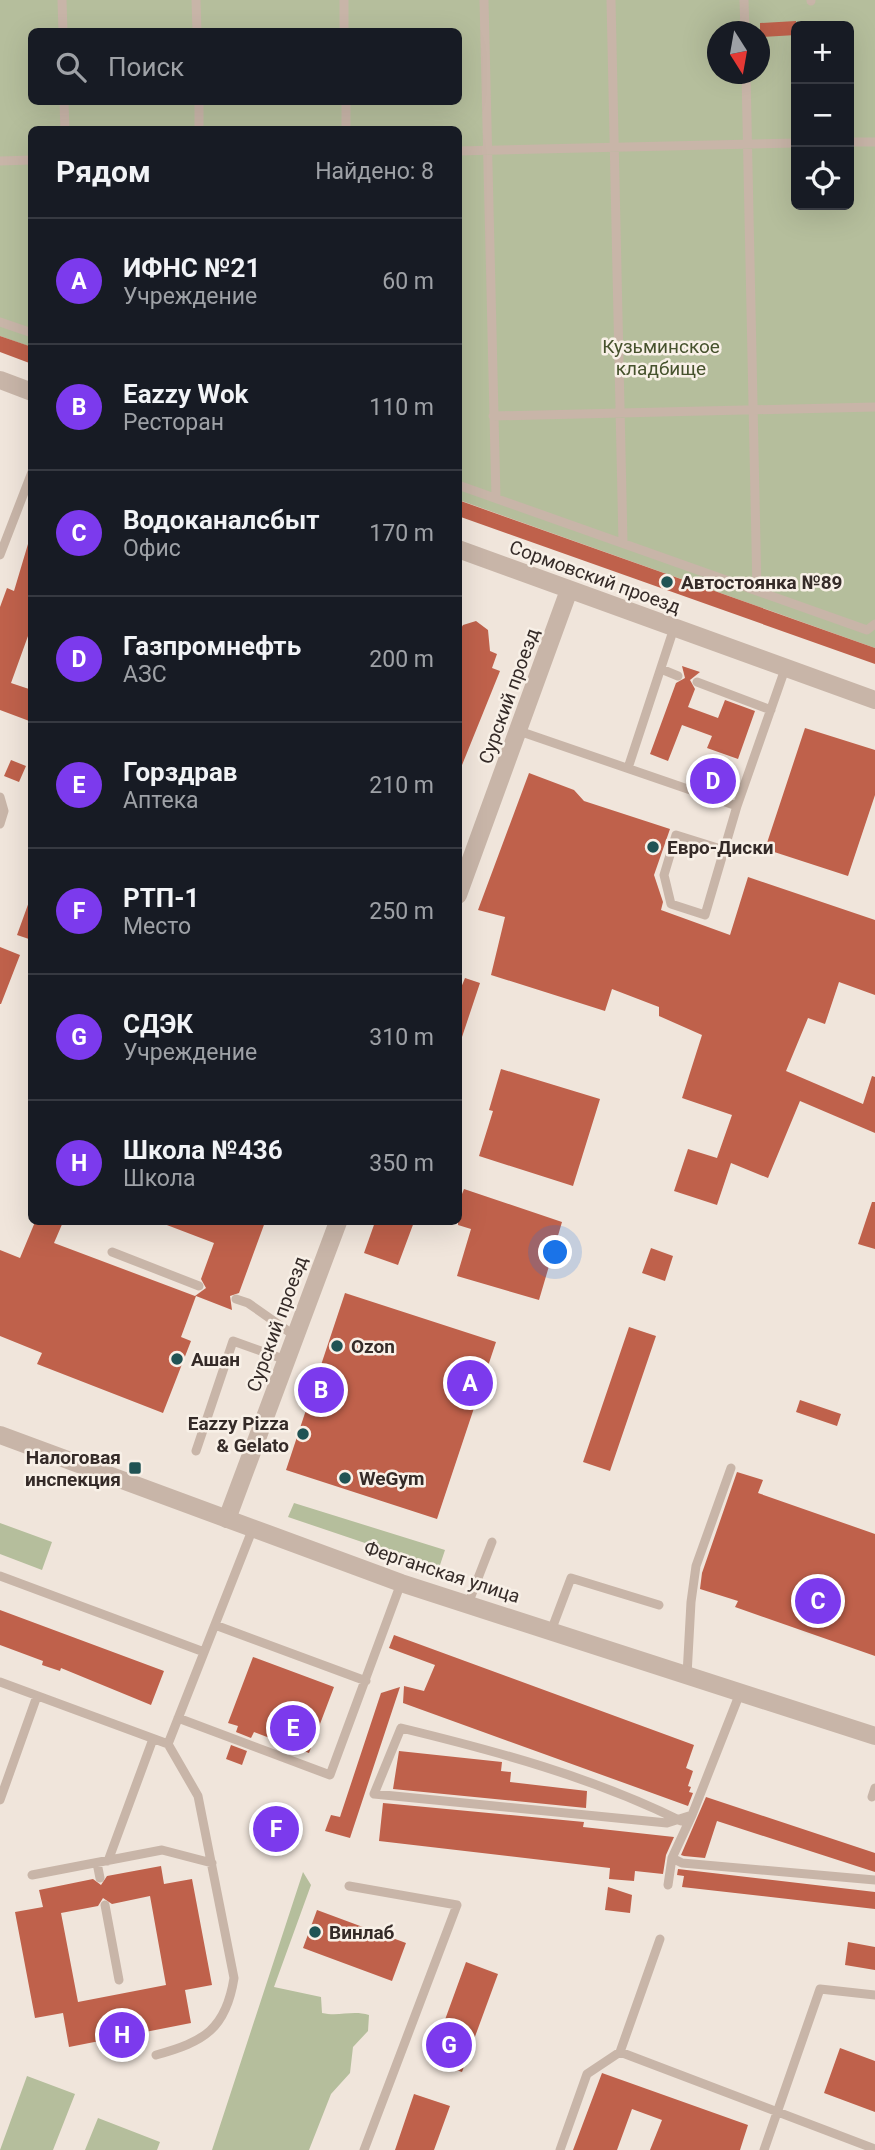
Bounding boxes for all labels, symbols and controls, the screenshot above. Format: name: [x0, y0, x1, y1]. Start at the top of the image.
north arrow: [707, 21, 770, 84]
map controls: [791, 21, 854, 210]
button: +: [791, 21, 854, 84]
search box: [28, 28, 462, 105]
icon: search: [52, 48, 90, 86]
text: Поиск: [108, 52, 184, 82]
button: −: [791, 84, 854, 147]
button: locate: [791, 147, 854, 210]
text: Рядом: [56, 154, 151, 189]
text: Найдено: 8: [315, 158, 434, 185]
text: ИФНС №21: [123, 253, 260, 283]
text: A: [71, 268, 87, 295]
text: 60 m: [382, 268, 434, 295]
text: Учреждение: [123, 283, 257, 310]
park label: Кузьминское кладбище: [602, 335, 720, 380]
text: Eazzy Wok: [123, 379, 248, 409]
text: B: [72, 394, 86, 421]
text: 110 m: [369, 394, 434, 421]
text: Ресторан: [123, 409, 224, 436]
text: Водоканалсбыт: [123, 505, 320, 535]
text: C: [71, 520, 87, 547]
text: 170 m: [369, 520, 434, 547]
text: Офис: [123, 535, 181, 562]
street label: Сормовский проезд: [506, 535, 684, 619]
place label: Автостоянка №89: [681, 571, 843, 594]
marker: Автостоянка №89: [659, 574, 675, 590]
street label: Сурский проезд: [474, 625, 544, 767]
text: Газпромнефть: [123, 631, 301, 661]
text: D: [72, 646, 86, 673]
text: 200 m: [369, 646, 434, 673]
text: АЗС: [123, 661, 167, 688]
pin: D: [690, 755, 736, 807]
text: Горздрав: [123, 757, 238, 787]
text: E: [73, 772, 85, 799]
text: 210 m: [369, 772, 434, 799]
text: Аптека: [123, 787, 199, 814]
place label: Евро-Диски: [667, 836, 774, 859]
marker: Евро-Диски: [645, 839, 661, 855]
text: РТП-1: [123, 883, 199, 913]
text: F: [73, 898, 85, 925]
text: 250 m: [369, 898, 434, 925]
text: Место: [123, 913, 191, 940]
text: СДЭК: [123, 1009, 193, 1039]
text: G: [71, 1024, 87, 1051]
text: 310 m: [369, 1024, 434, 1051]
text: Учреждение: [123, 1039, 257, 1066]
text: Школа №436: [123, 1135, 283, 1165]
text: H: [71, 1150, 87, 1177]
text: 350 m: [369, 1150, 434, 1177]
text: Школа: [123, 1165, 196, 1192]
your location: [538, 1235, 572, 1269]
street label: Сурский проезд: [242, 1253, 312, 1395]
place label: Ozon: [351, 1335, 395, 1358]
marker: Ozon: [329, 1338, 345, 1354]
place label: Ашан: [191, 1348, 240, 1371]
marker: Ашан: [169, 1351, 185, 1367]
pin: A: [447, 1357, 493, 1409]
pin: B: [298, 1364, 344, 1416]
place label: Eazzy Pizza & Gelato: [188, 1412, 289, 1457]
marker: Eazzy Pizza & Gelato: [295, 1426, 311, 1442]
place label: Налоговая инспекция: [25, 1446, 121, 1491]
marker: Налоговая инспекция: [127, 1460, 143, 1476]
place label: WeGym: [359, 1467, 425, 1490]
marker: WeGym: [337, 1470, 353, 1486]
street label: Ферганская улица: [361, 1536, 523, 1608]
pin: C: [795, 1575, 841, 1627]
pin: E: [270, 1702, 316, 1754]
pin: F: [253, 1803, 299, 1855]
place label: Винлаб: [329, 1921, 395, 1944]
marker: Винлаб: [307, 1924, 323, 1940]
pin: H: [99, 2009, 145, 2061]
pin: G: [426, 2019, 472, 2071]

